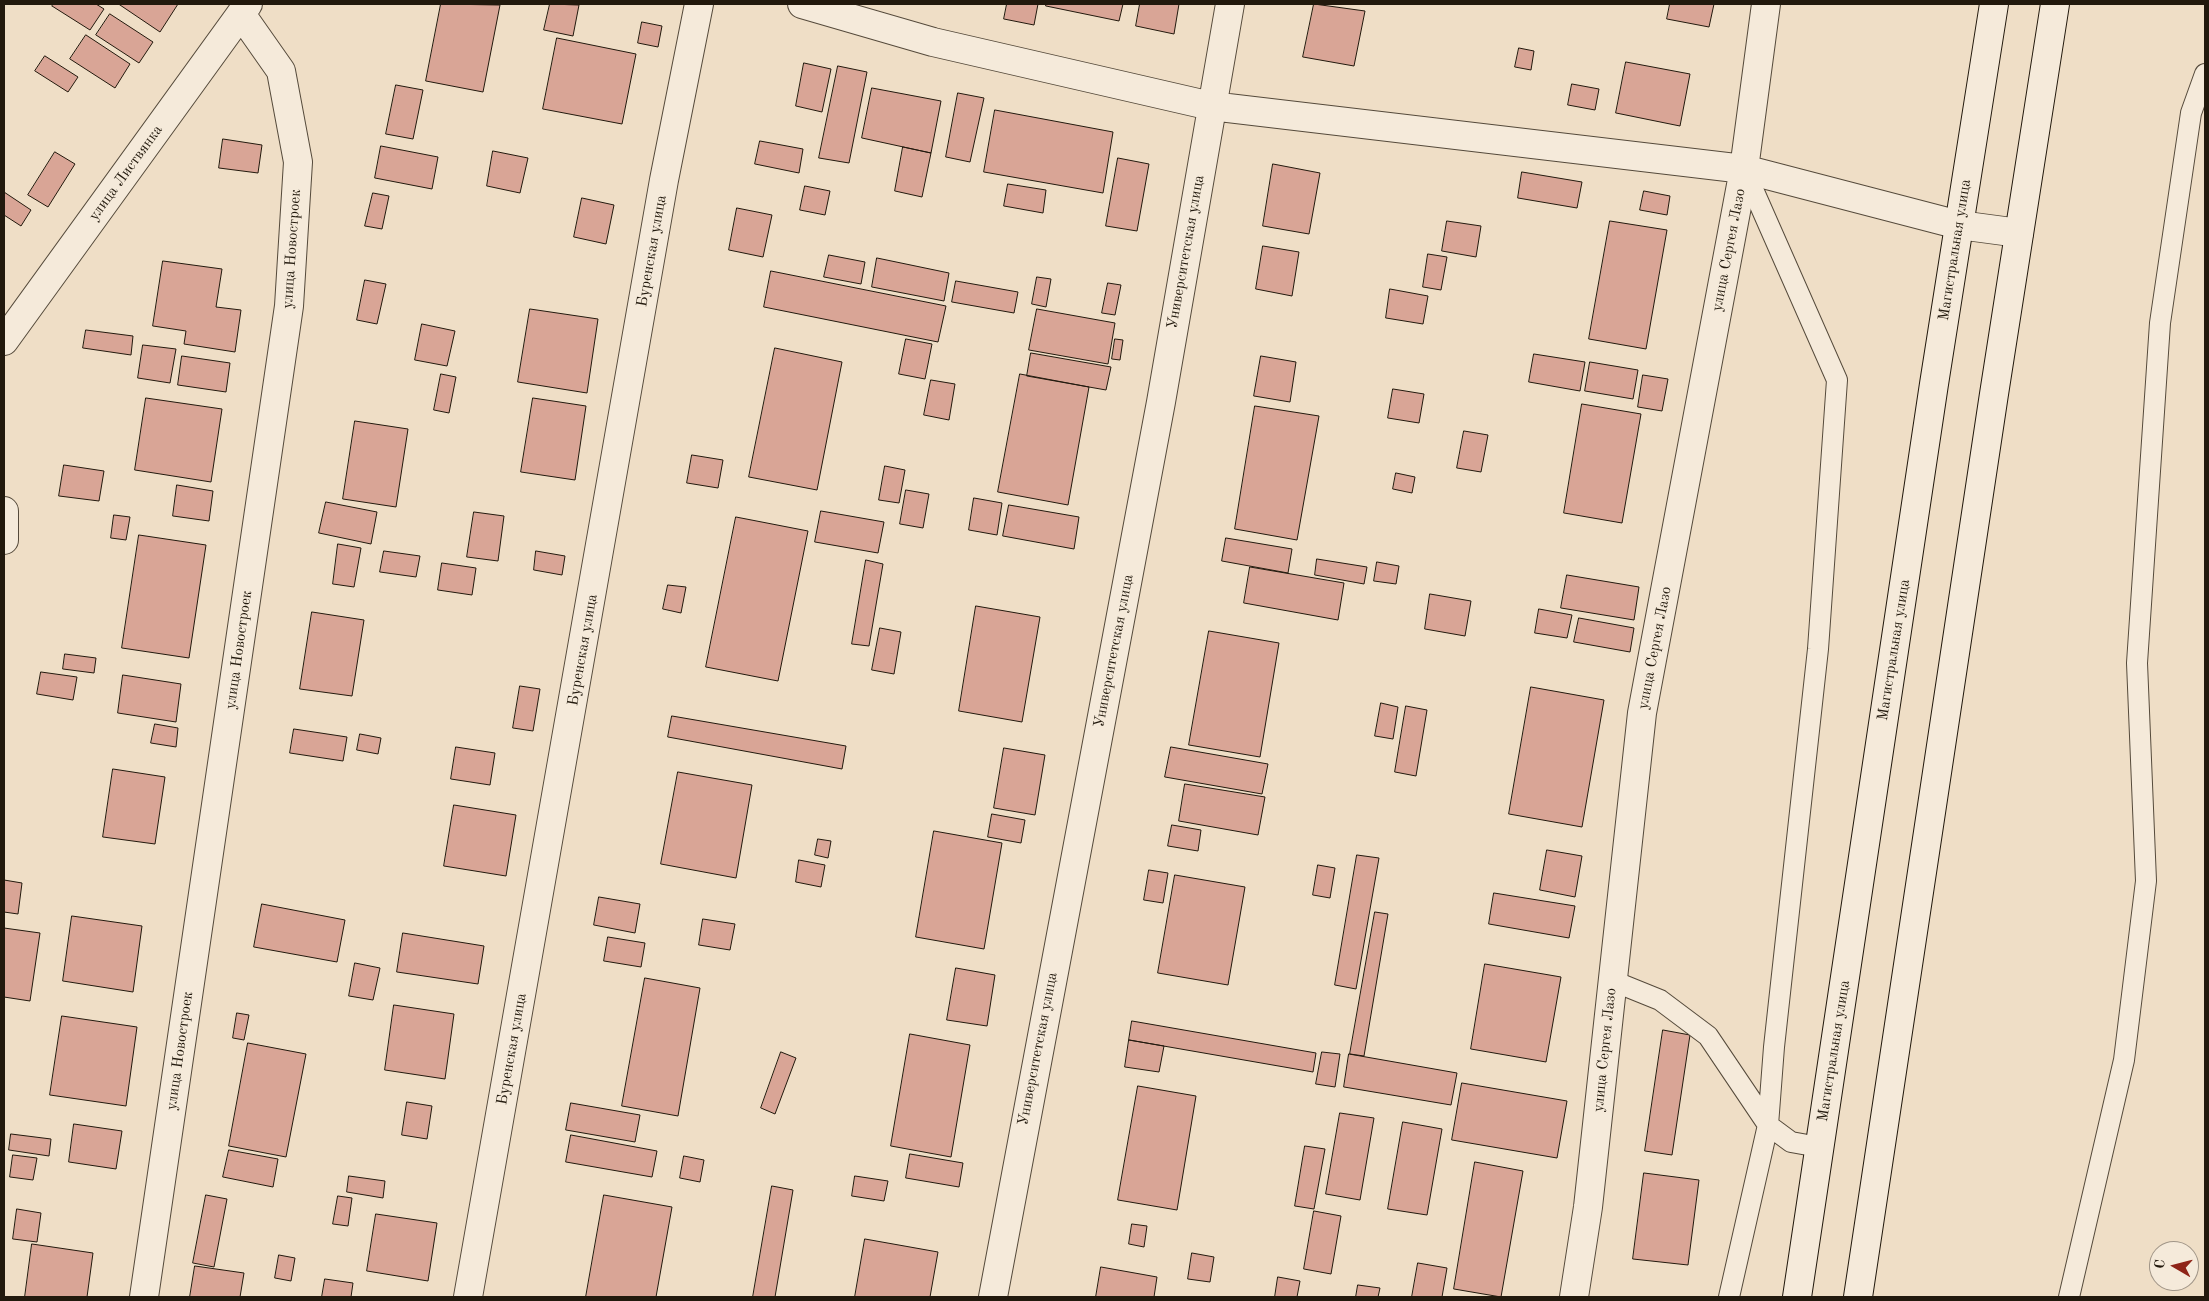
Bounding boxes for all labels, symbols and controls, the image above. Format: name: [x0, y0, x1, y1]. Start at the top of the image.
street label: улица Листвянка: [85, 122, 167, 224]
street label: Университетская улица: [1164, 174, 1208, 330]
street label: Магистральная улица: [1935, 178, 1975, 322]
street label: улица Сергея Лазо: [1708, 187, 1750, 313]
street label: улица Новостроек: [279, 189, 305, 309]
street label: Буренская улица: [633, 194, 671, 308]
street label: Университетская улица: [1090, 573, 1138, 729]
street label: Магистральная улица: [1874, 578, 1914, 722]
street label: улица Сергея Лазо: [1634, 585, 1676, 711]
street label: улица Новостроек: [222, 589, 256, 711]
street label: Буренская улица: [564, 593, 602, 707]
street label: Университетская улица: [1014, 971, 1062, 1127]
street label: Магистральная улица: [1814, 979, 1854, 1123]
street label: улица Сергея Лазо: [1590, 987, 1620, 1113]
street label: улица Новостроек: [163, 990, 197, 1112]
street label: Буренская улица: [493, 992, 531, 1106]
north arrow: [2149, 1241, 2199, 1291]
text: С: [2153, 1258, 2168, 1270]

